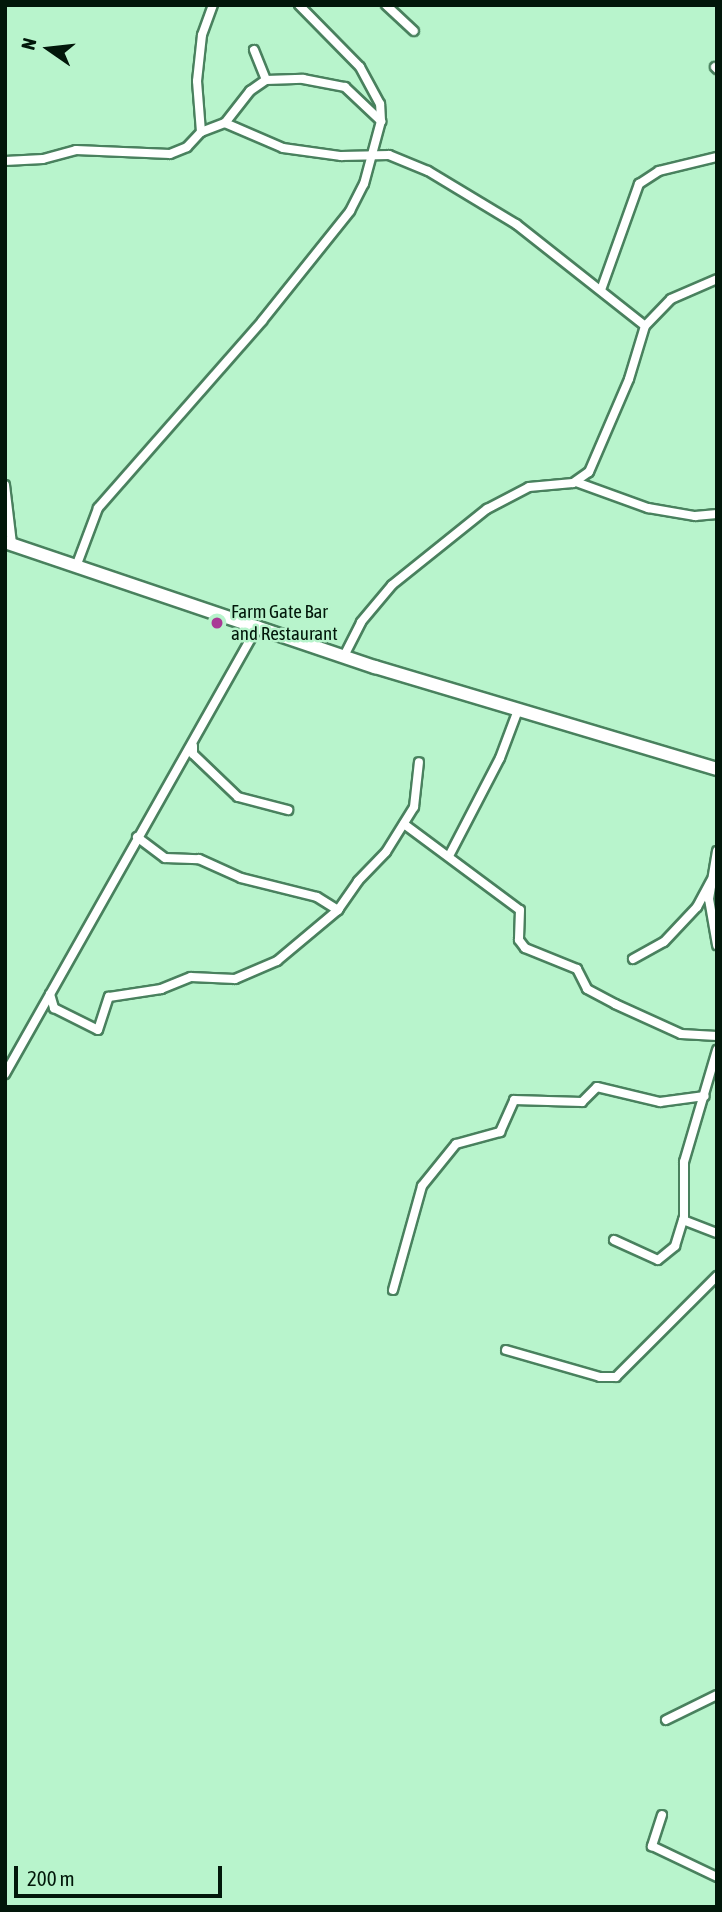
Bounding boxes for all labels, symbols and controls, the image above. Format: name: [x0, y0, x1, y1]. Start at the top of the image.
north arrow: [14, 14, 84, 84]
text: N: [17, 36, 41, 52]
place label: Farm Gate Bar and Restaurant: [231, 601, 338, 645]
marker: Farm Gate Bar and Restaurant: [209, 615, 225, 631]
scale bar: [18, 1853, 226, 1897]
text: 200 m: [27, 1866, 75, 1890]

